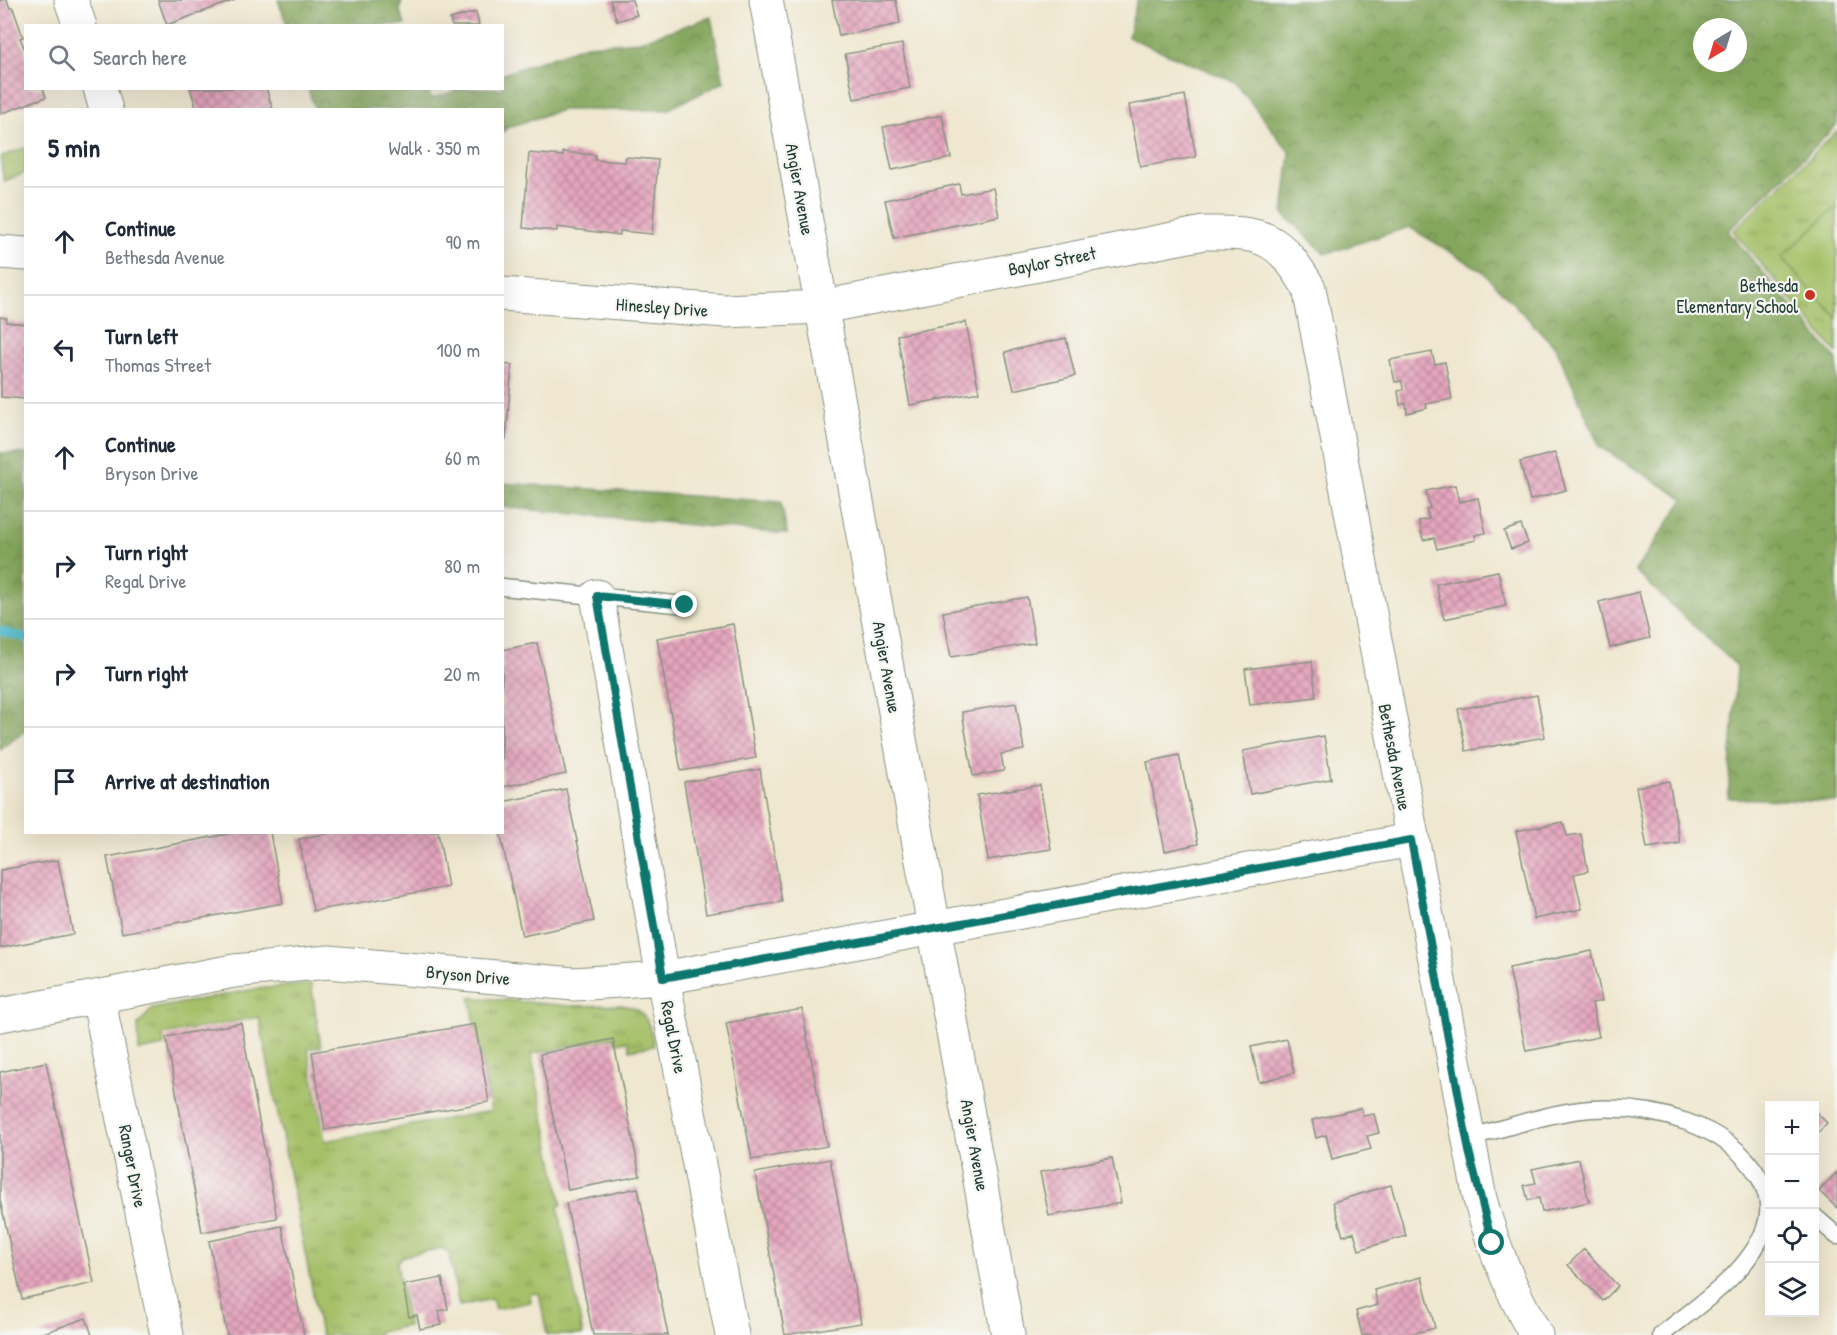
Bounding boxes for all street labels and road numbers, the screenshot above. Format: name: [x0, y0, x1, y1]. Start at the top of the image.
street label: Angier Avenue: [780, 141, 820, 237]
street label: Baylor Street: [1006, 240, 1099, 282]
street label: Hinesley Drive: [615, 291, 709, 323]
street label: Angier Avenue: [867, 619, 907, 715]
street label: Bethesda Avenue: [1372, 702, 1418, 812]
street label: Bryson Drive: [425, 959, 511, 991]
street label: Regal Drive: [655, 999, 693, 1075]
street label: Angier Avenue: [955, 1097, 995, 1193]
street label: Ranger Drive: [113, 1123, 153, 1209]

